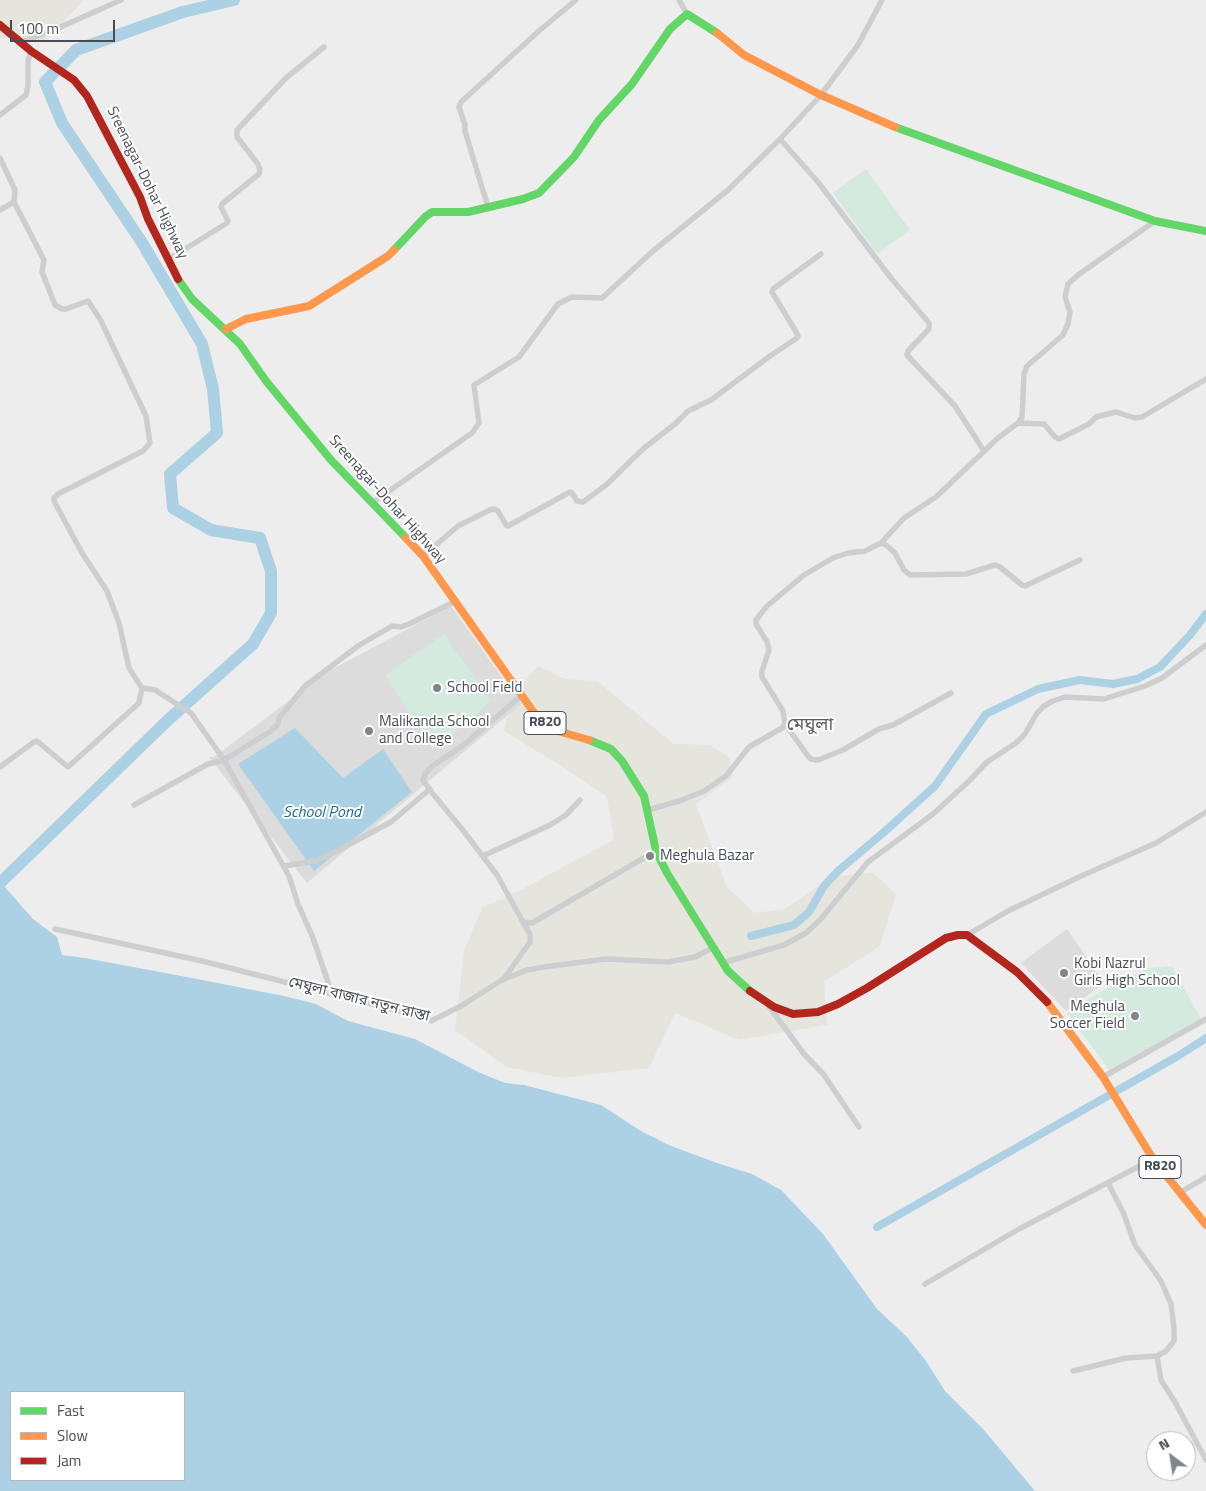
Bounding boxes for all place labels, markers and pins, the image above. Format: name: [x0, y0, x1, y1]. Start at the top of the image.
place label: School Field: [447, 679, 522, 697]
marker: School Field: [431, 682, 443, 694]
place label: Malikanda School and College: [379, 713, 489, 748]
marker: Malikanda School and College: [363, 725, 375, 737]
place label: Meghula Bazar: [660, 847, 754, 865]
marker: Meghula Bazar: [644, 850, 656, 862]
place label: Kobi Nazrul Girls High School: [1074, 955, 1180, 990]
marker: Kobi Nazrul Girls High School: [1058, 967, 1070, 979]
place label: Meghula Soccer Field: [1050, 998, 1125, 1033]
marker: Meghula Soccer Field: [1129, 1010, 1141, 1022]

